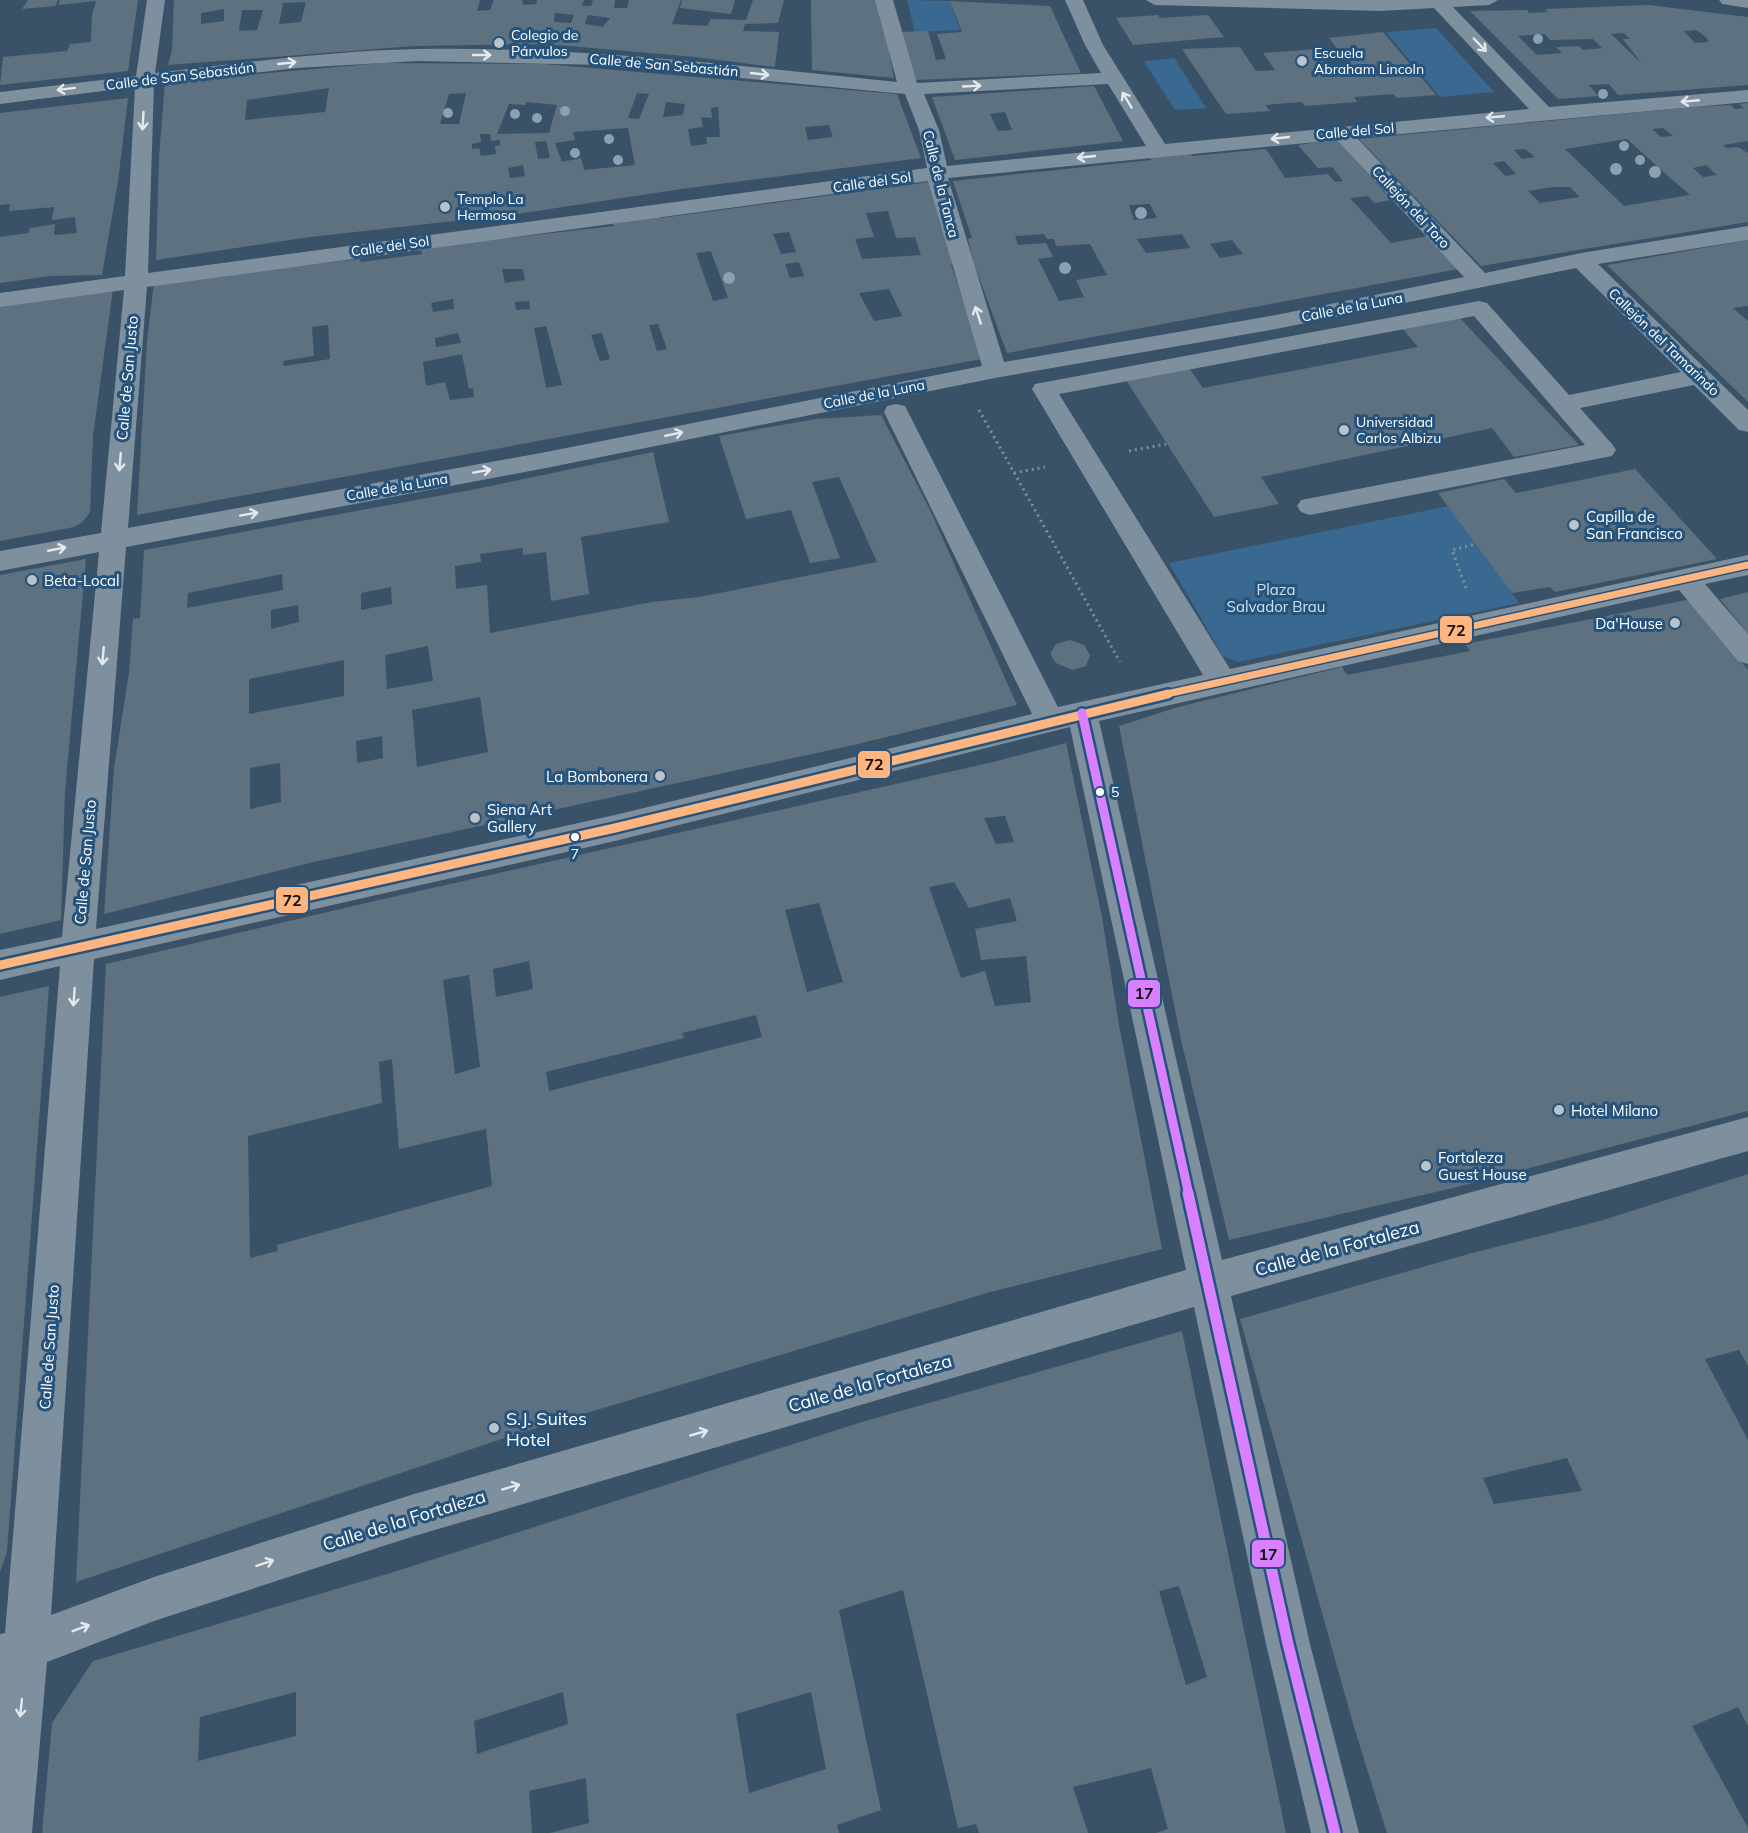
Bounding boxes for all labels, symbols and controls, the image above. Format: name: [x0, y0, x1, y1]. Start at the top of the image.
place label: Colegio de Párvulos: [511, 26, 578, 60]
marker: Colegio de Párvulos: [492, 36, 506, 50]
one-way arrow: [1472, 38, 1487, 53]
place label: Escuela Abraham Lincoln: [1314, 44, 1424, 78]
one-way arrow: [471, 49, 491, 61]
street label: Calle de San Sebastián: [589, 50, 739, 80]
marker: Escuela Abraham Lincoln: [1295, 54, 1309, 68]
one-way arrow: [276, 57, 296, 68]
street label: Calle de San Sebastián: [105, 58, 255, 94]
one-way arrow: [749, 69, 769, 80]
one-way arrow: [961, 80, 981, 91]
one-way arrow: [57, 84, 77, 95]
one-way arrow: [1121, 92, 1133, 109]
one-way arrow: [1680, 96, 1700, 107]
one-way arrow: [138, 110, 149, 130]
one-way arrow: [1486, 112, 1506, 123]
street label: Calle del Sol: [1315, 119, 1395, 143]
street label: Calle de la Tanca: [919, 128, 963, 240]
one-way arrow: [1271, 133, 1291, 144]
one-way arrow: [1077, 152, 1097, 163]
street label: Callejón del Toro: [1368, 162, 1454, 252]
street label: Calle del Sol: [832, 168, 912, 196]
place label: Templo La Hermosa: [457, 190, 524, 224]
marker: Templo La Hermosa: [438, 200, 452, 214]
street label: Calle del Sol: [350, 232, 430, 260]
street label: Callejón del Tamarindo: [1605, 284, 1723, 400]
street label: Calle de la Luna: [1300, 288, 1404, 326]
one-way arrow: [971, 306, 982, 325]
street label: Calle de San Justo: [112, 315, 142, 441]
street label: Calle de la Luna: [822, 375, 926, 413]
place label: Universidad Carlos Albizu: [1356, 413, 1441, 447]
marker: Universidad Carlos Albizu: [1337, 423, 1351, 437]
one-way arrow: [663, 428, 683, 439]
one-way arrow: [114, 451, 125, 471]
one-way arrow: [472, 465, 492, 476]
street label: Calle de la Luna: [345, 469, 449, 505]
place label: Capilla de San Francisco: [1586, 507, 1683, 543]
one-way arrow: [239, 508, 258, 519]
marker: Capilla de San Francisco: [1567, 518, 1581, 532]
one-way arrow: [47, 543, 67, 554]
place label: Beta-Local: [44, 571, 120, 590]
marker: Beta-Local: [25, 573, 39, 587]
park label: Plaza Salvador Brau: [1227, 580, 1325, 616]
place label: Da'House: [1595, 614, 1663, 633]
line badge: 72: [1439, 615, 1473, 644]
marker: Da'House: [1668, 616, 1682, 630]
text: 72: [1446, 620, 1466, 640]
one-way arrow: [97, 646, 108, 665]
line badge: 72: [857, 750, 891, 779]
text: 72: [864, 754, 884, 774]
place label: La Bombonera: [546, 767, 648, 786]
marker: La Bombonera: [653, 769, 667, 783]
place label: 5: [1111, 783, 1119, 801]
marker: 5: [1094, 786, 1106, 798]
street label: Calle de San Justo: [70, 799, 100, 925]
place label: Siena Art Gallery: [487, 800, 552, 836]
marker: Siena Art Gallery: [468, 811, 482, 825]
marker: 7: [569, 831, 581, 843]
place label: 7: [571, 845, 579, 863]
line badge: 72: [275, 886, 309, 914]
text: 72: [282, 890, 302, 910]
line badge: 17: [1127, 979, 1161, 1008]
text: 17: [1134, 983, 1154, 1003]
one-way arrow: [68, 986, 79, 1006]
place label: Hotel Milano: [1571, 1101, 1658, 1120]
marker: Hotel Milano: [1552, 1103, 1566, 1117]
place label: Fortaleza Guest House: [1438, 1148, 1527, 1184]
marker: Fortaleza Guest House: [1419, 1159, 1433, 1173]
street label: Calle de la Fortaleza: [1252, 1215, 1422, 1281]
street label: Calle de San Justo: [35, 1284, 63, 1410]
street label: Calle de la Fortaleza: [786, 1349, 954, 1417]
place label: S.J. Suites Hotel: [506, 1407, 587, 1451]
marker: S.J. Suites Hotel: [487, 1421, 501, 1435]
one-way arrow: [689, 1427, 708, 1438]
one-way arrow: [501, 1481, 520, 1492]
street label: Calle de la Fortaleza: [320, 1484, 488, 1556]
line badge: 17: [1251, 1539, 1285, 1568]
text: 17: [1258, 1544, 1278, 1564]
one-way arrow: [255, 1557, 274, 1568]
one-way arrow: [71, 1622, 90, 1633]
one-way arrow: [15, 1697, 26, 1717]

